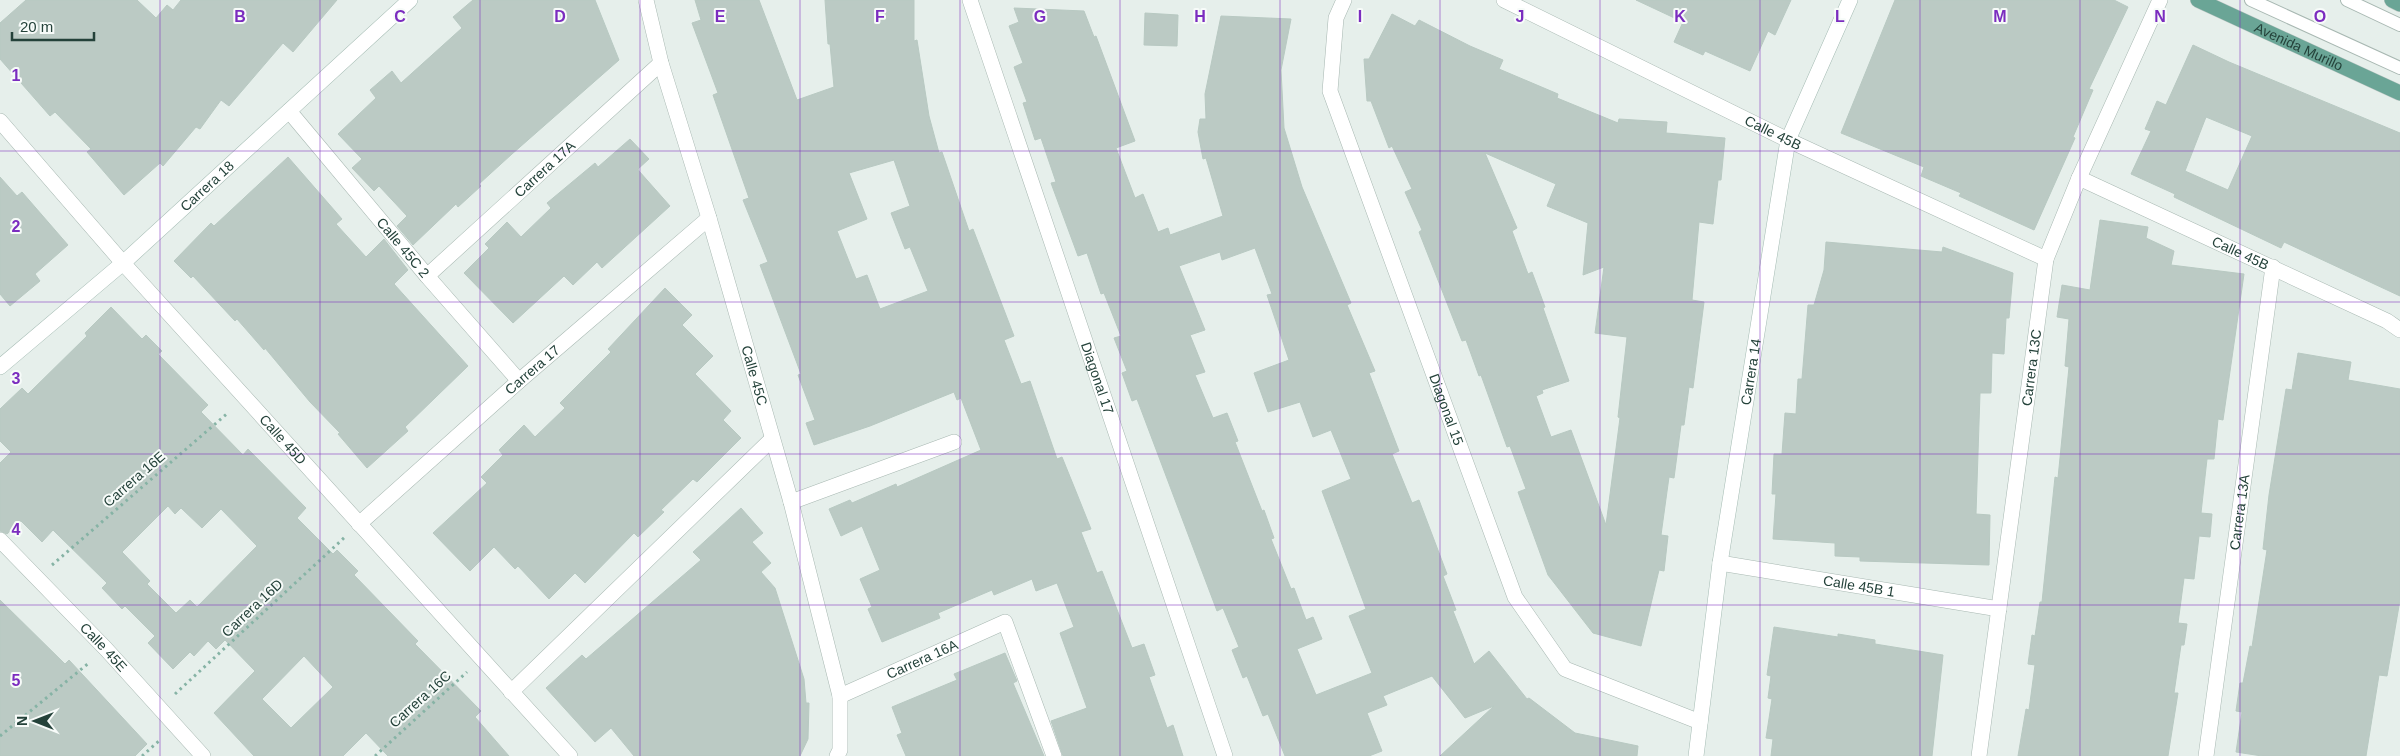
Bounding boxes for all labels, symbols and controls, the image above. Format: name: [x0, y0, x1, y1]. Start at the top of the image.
text: B: [234, 8, 246, 25]
text: C: [394, 8, 406, 25]
text: D: [554, 8, 566, 25]
text: E: [715, 8, 726, 25]
text: F: [875, 8, 885, 25]
text: G: [1034, 8, 1046, 25]
text: H: [1194, 8, 1206, 25]
text: I: [1358, 8, 1362, 25]
text: J: [1516, 8, 1524, 25]
text: K: [1674, 8, 1686, 25]
text: L: [1835, 8, 1845, 25]
text: M: [1993, 8, 2007, 25]
text: N: [2154, 8, 2166, 25]
text: O: [2314, 8, 2326, 25]
scale bar: [12, 10, 95, 42]
text: 20 m: [20, 18, 53, 35]
street label: Avenida Murillo: [2252, 19, 2346, 74]
text: 1: [12, 67, 21, 84]
street label: Calle 45B: [1742, 112, 1804, 153]
street label: Carrera 17A: [511, 137, 579, 201]
street label: Carrera 18: [177, 157, 237, 215]
street label: Calle 45C 2: [374, 214, 433, 281]
text: 2: [12, 218, 21, 235]
street label: Calle 45B: [2210, 233, 2271, 273]
street label: Carrera 13C: [2018, 328, 2044, 407]
street label: Carrera 14: [1737, 337, 1764, 406]
street label: Diagonal 17: [1078, 340, 1117, 416]
street label: Carrera 17: [502, 342, 563, 398]
street label: Calle 45C: [738, 344, 771, 407]
text: 3: [12, 370, 21, 387]
street label: Diagonal 15: [1426, 372, 1467, 448]
street label: Calle 45D: [256, 411, 310, 468]
street label: Carrera 16E: [100, 448, 168, 510]
street label: Carrera 13A: [2226, 473, 2253, 551]
text: 4: [12, 521, 21, 538]
street label: Calle 45B 1: [1822, 572, 1896, 600]
street label: Carrera 16D: [218, 576, 286, 640]
street label: Calle 45E: [77, 619, 130, 675]
street label: Carrera 16A: [884, 636, 961, 682]
street label: Carrera 16C: [386, 667, 454, 731]
text: 5: [12, 672, 21, 689]
north arrow: [10, 696, 60, 746]
text: N: [14, 716, 30, 726]

